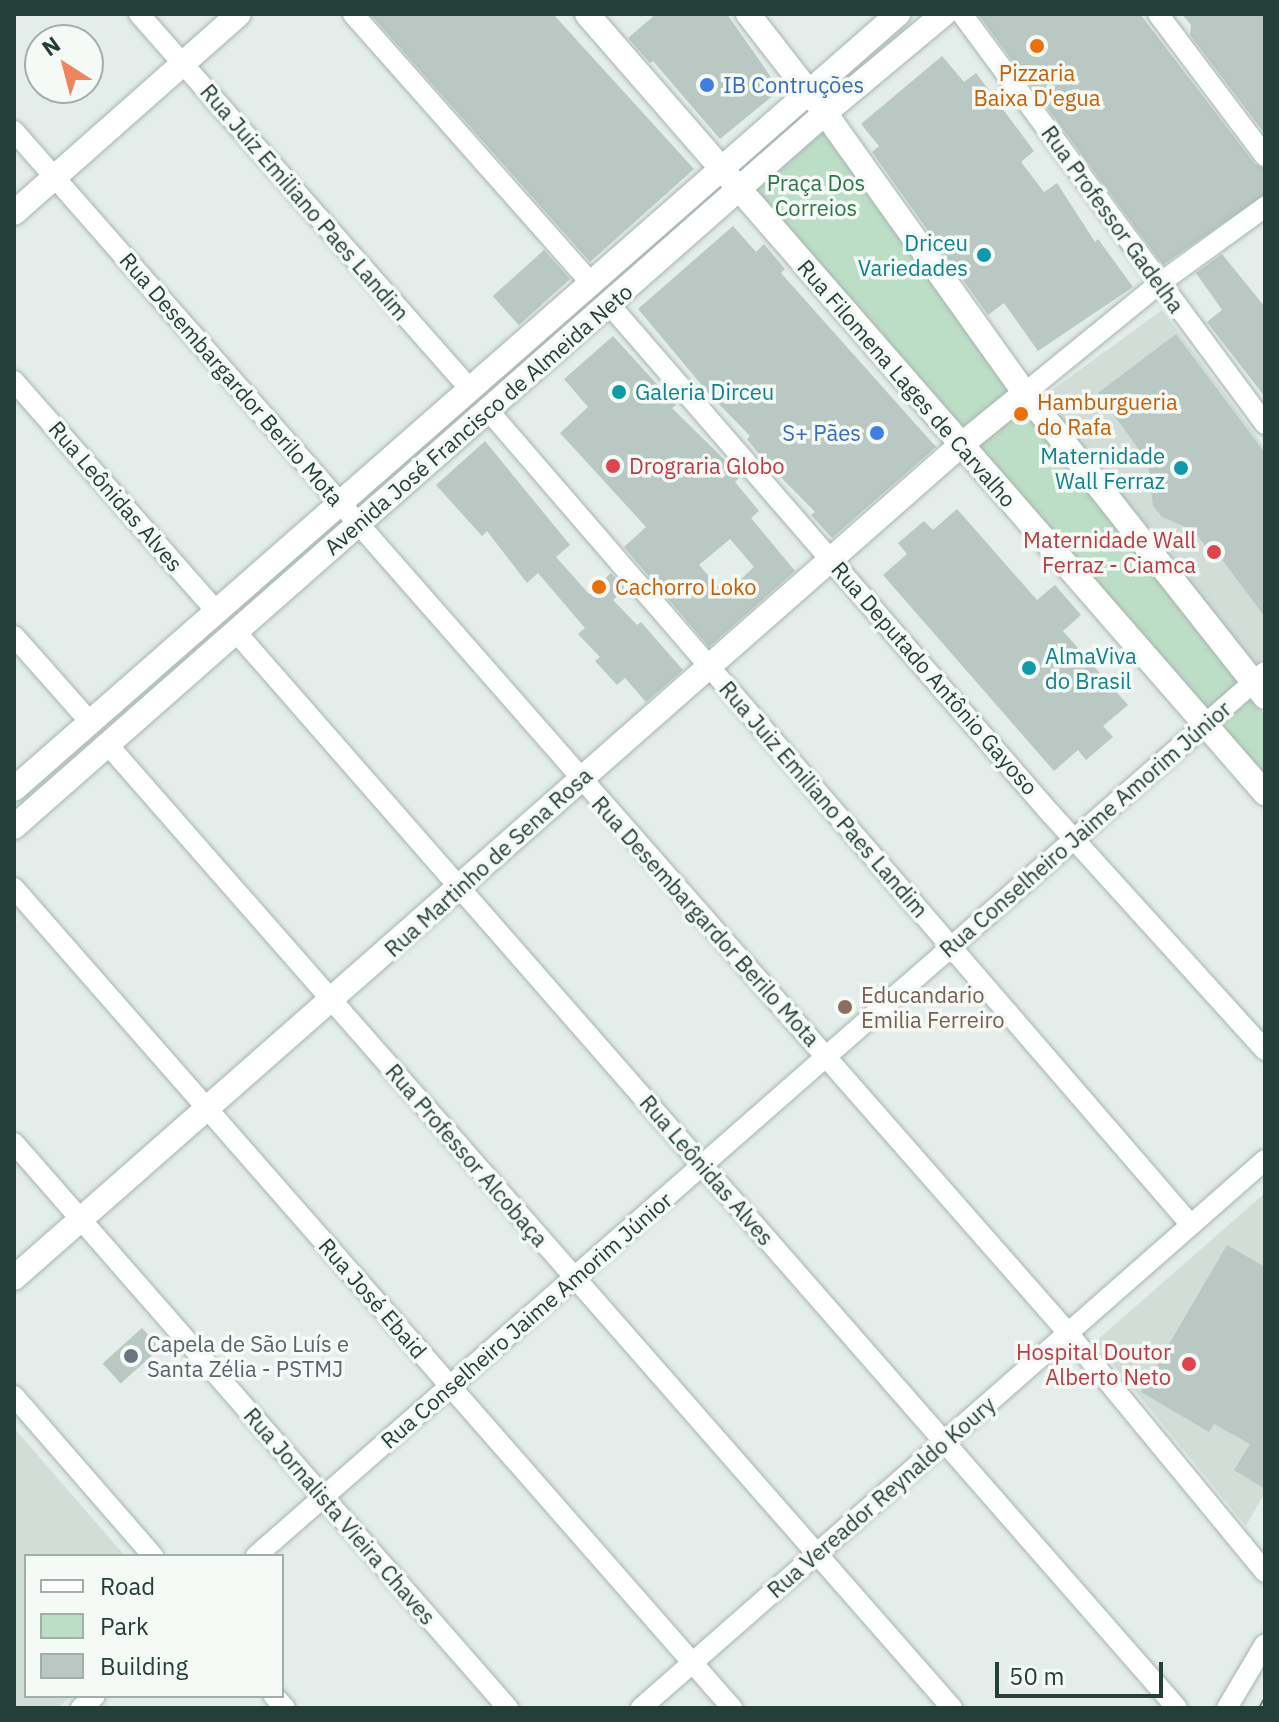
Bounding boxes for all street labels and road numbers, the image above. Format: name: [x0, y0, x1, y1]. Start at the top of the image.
street label: Rua Juiz Emiliano Paes Landim: [195, 78, 415, 326]
street label: Rua Professor Gadelha: [1036, 120, 1190, 318]
street label: Rua Desembargardor Berilo Mota: [115, 247, 349, 511]
street label: Rua Filomena Lages de Carvalho: [792, 254, 1022, 512]
street label: Avenida José Francisco de Almeida Neto: [319, 278, 637, 560]
street label: Rua Leônidas Alves: [44, 415, 188, 577]
street label: Rua Deputado Antônio Gayoso: [826, 556, 1044, 800]
street label: Rua Juiz Emiliano Paes Landim: [714, 675, 934, 923]
street label: Rua Conselheiro Jaime Amorim Júnior: [934, 695, 1236, 963]
street label: Rua Martinho de Sena Rosa: [379, 762, 597, 962]
street label: Rua Desembargardor Berilo Mota: [587, 791, 825, 1051]
street label: Rua Professor Alcobaça: [380, 1058, 554, 1252]
street label: Rua Leônidas Alves: [635, 1089, 779, 1251]
street label: Rua Conselheiro Jaime Amorim Júnior: [375, 1186, 677, 1454]
street label: Rua José Ebaid: [314, 1232, 432, 1364]
street label: Rua Vereador Reynaldo Koury: [762, 1391, 1000, 1603]
street label: Rua Jornalista Vieira Chaves: [239, 1402, 441, 1630]

